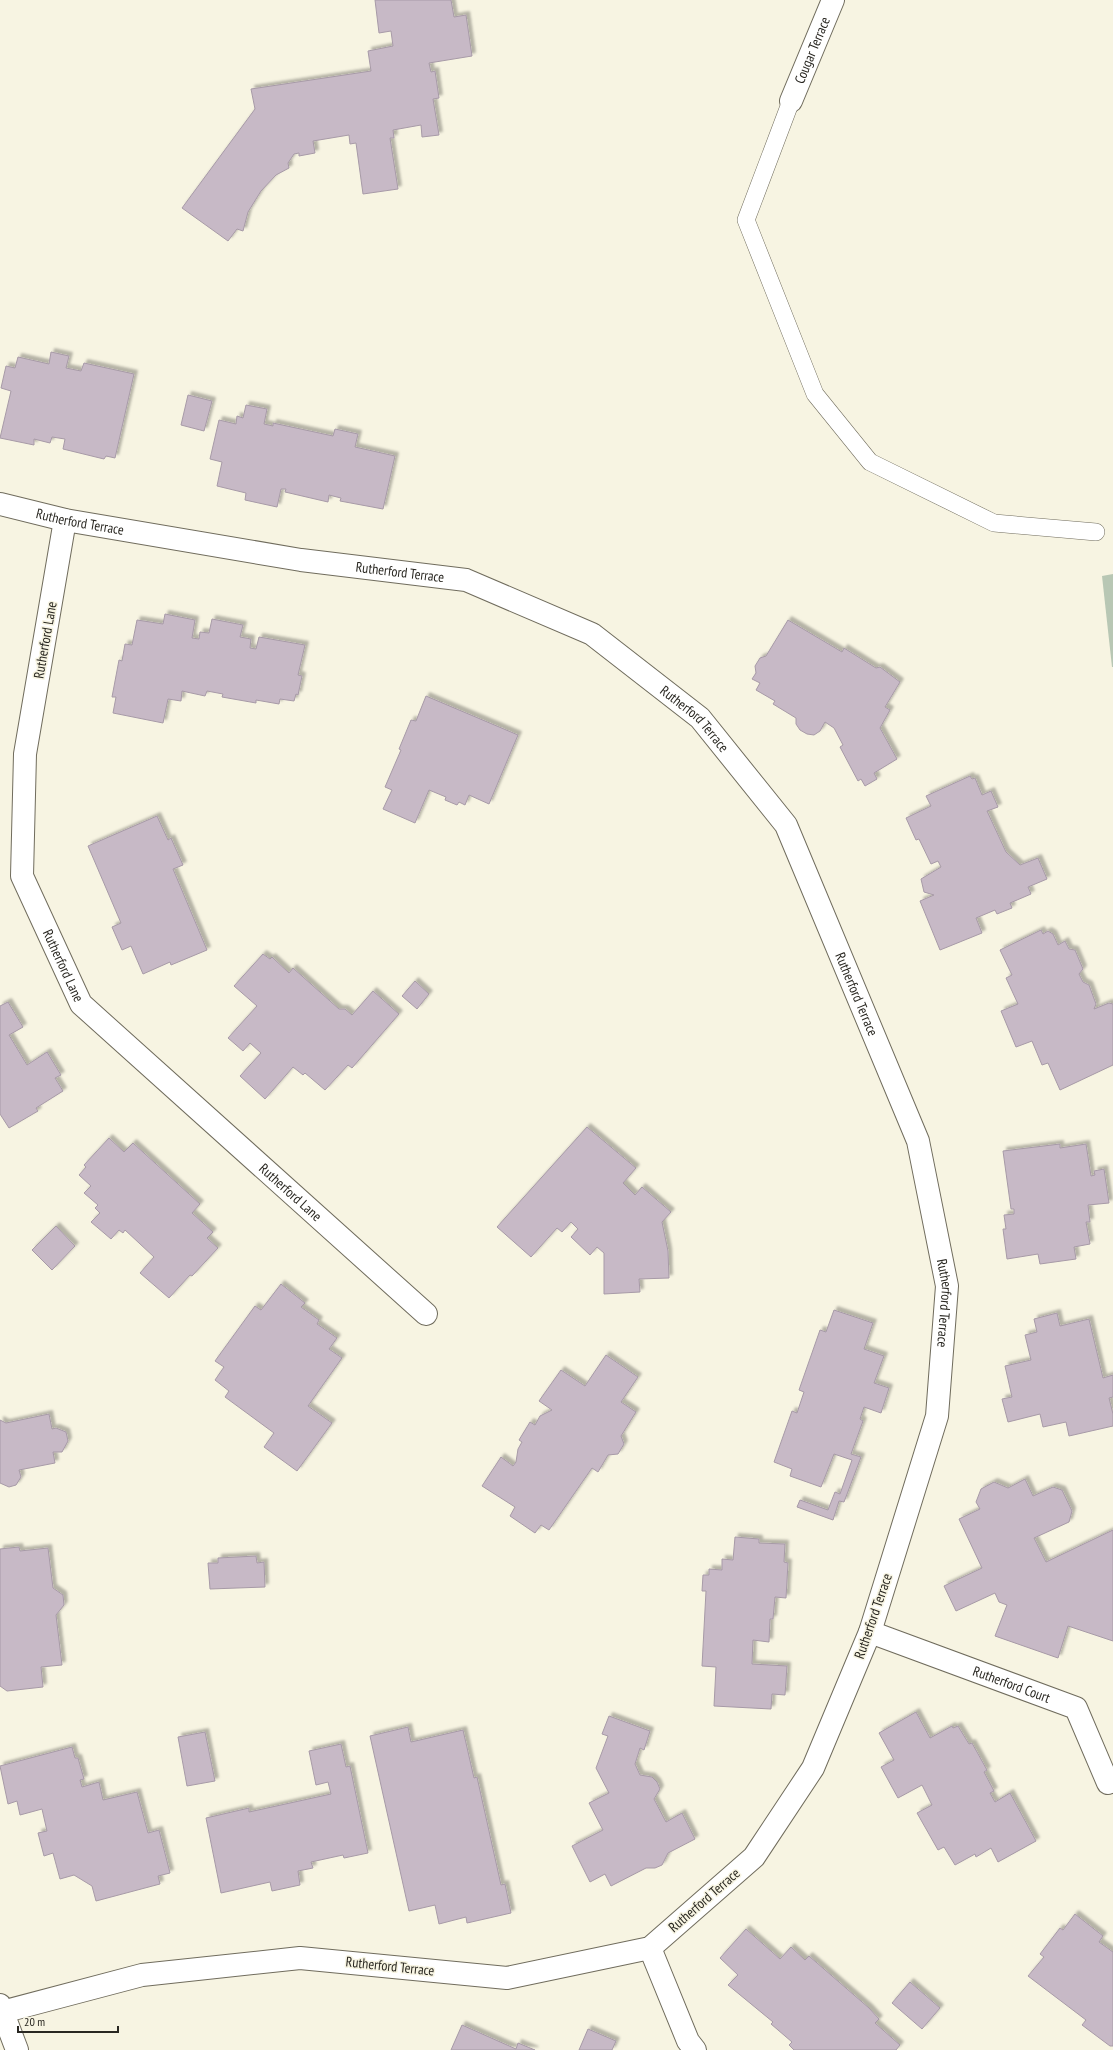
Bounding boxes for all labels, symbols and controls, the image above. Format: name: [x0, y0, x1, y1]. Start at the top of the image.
street label: Cougar Terrace: [790, 14, 834, 86]
street label: Rutherford Terrace: [34, 504, 125, 539]
street label: Rutherford Terrace: [355, 558, 445, 586]
street label: Rutherford Lane: [29, 600, 61, 680]
street label: Rutherford Terrace: [657, 681, 733, 756]
street label: Rutherford Lane: [39, 926, 88, 1005]
street label: Rutherford Terrace: [831, 950, 882, 1039]
street label: Rutherford Lane: [255, 1159, 326, 1225]
street label: Rutherford Terrace: [933, 1257, 956, 1348]
street label: Rutherford Terrace: [850, 1571, 896, 1661]
street label: Rutherford Court: [970, 1662, 1053, 1707]
street label: Rutherford Terrace: [665, 1864, 744, 1936]
street label: Rutherford Terrace: [345, 1952, 435, 1980]
scale bar: [18, 2008, 118, 2034]
text: 20 m: [24, 2014, 45, 2029]

